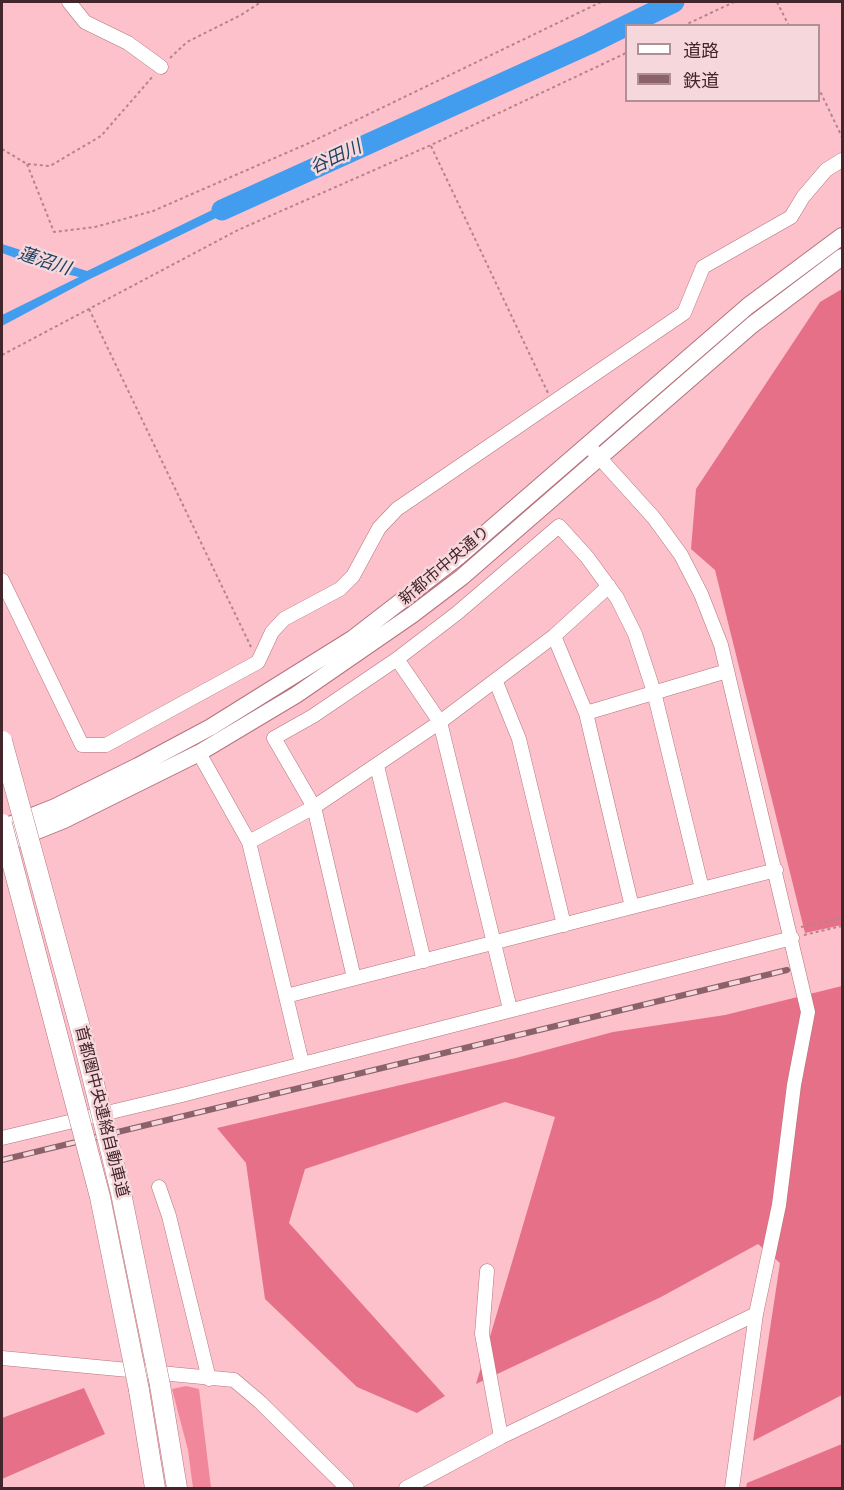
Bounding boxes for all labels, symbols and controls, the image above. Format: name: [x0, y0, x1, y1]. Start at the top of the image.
legend: [625, 24, 820, 102]
text: 道路: [683, 40, 719, 61]
text: 鉄道: [683, 70, 719, 91]
water label: 谷田川: [307, 137, 365, 179]
water label: 蓮沼川: [15, 243, 73, 281]
street label: 新都市中央通り: [396, 523, 494, 609]
street label: 首都圏中央連絡自動車道: [70, 1024, 132, 1200]

